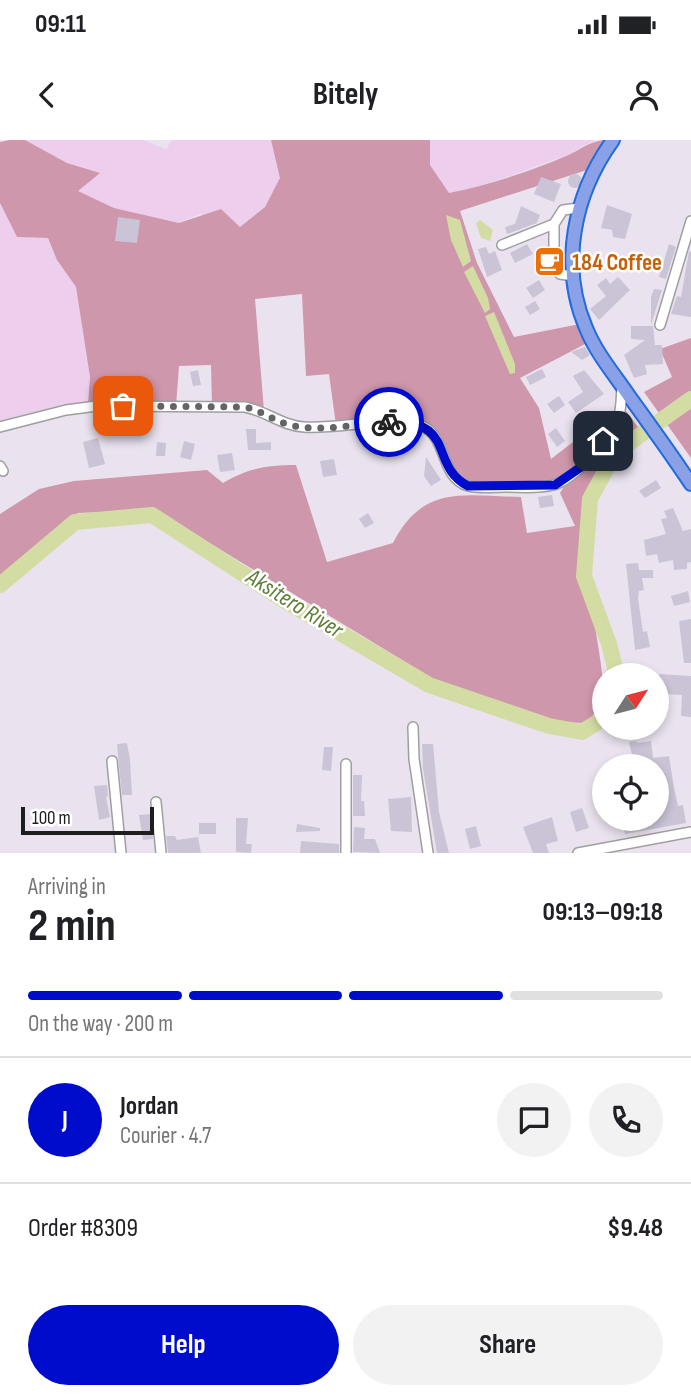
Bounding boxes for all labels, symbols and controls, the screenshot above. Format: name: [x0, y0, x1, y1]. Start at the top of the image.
text: 09:11: [35, 9, 86, 40]
text: Bitely: [313, 75, 378, 114]
icon: back: [28, 76, 66, 114]
icon: person: [625, 76, 663, 114]
cafe icon: 184 Coffee: [532, 245, 566, 279]
place label: 184 Coffee: [572, 249, 662, 277]
pin: [93, 376, 153, 436]
icon: bag: [104, 387, 142, 425]
courier: [354, 387, 424, 457]
icon: bike: [370, 403, 408, 441]
pin: [573, 411, 633, 471]
icon: home: [584, 422, 622, 460]
water label: Aksitero River: [240, 562, 349, 645]
north arrow: [592, 663, 668, 740]
map controls: [592, 663, 669, 831]
button: locate: [592, 754, 669, 831]
scale bar: [21, 804, 154, 836]
text: 100 m: [32, 807, 71, 830]
text: Arriving in: [28, 873, 106, 901]
text: 09:13–09:18: [543, 897, 663, 928]
text: 2 min: [28, 899, 116, 954]
text: On the way · 200 m: [28, 1010, 173, 1038]
button: chat: [497, 1083, 571, 1157]
button: phone: [589, 1083, 663, 1157]
text: Jordan: [120, 1091, 178, 1122]
text: J: [62, 1105, 68, 1136]
text: Courier · 4.7: [120, 1122, 211, 1150]
text: Order #8309: [28, 1213, 138, 1244]
text: $9.48: [607, 1213, 663, 1244]
button: Help: [28, 1305, 339, 1385]
button: Share: [353, 1305, 663, 1385]

